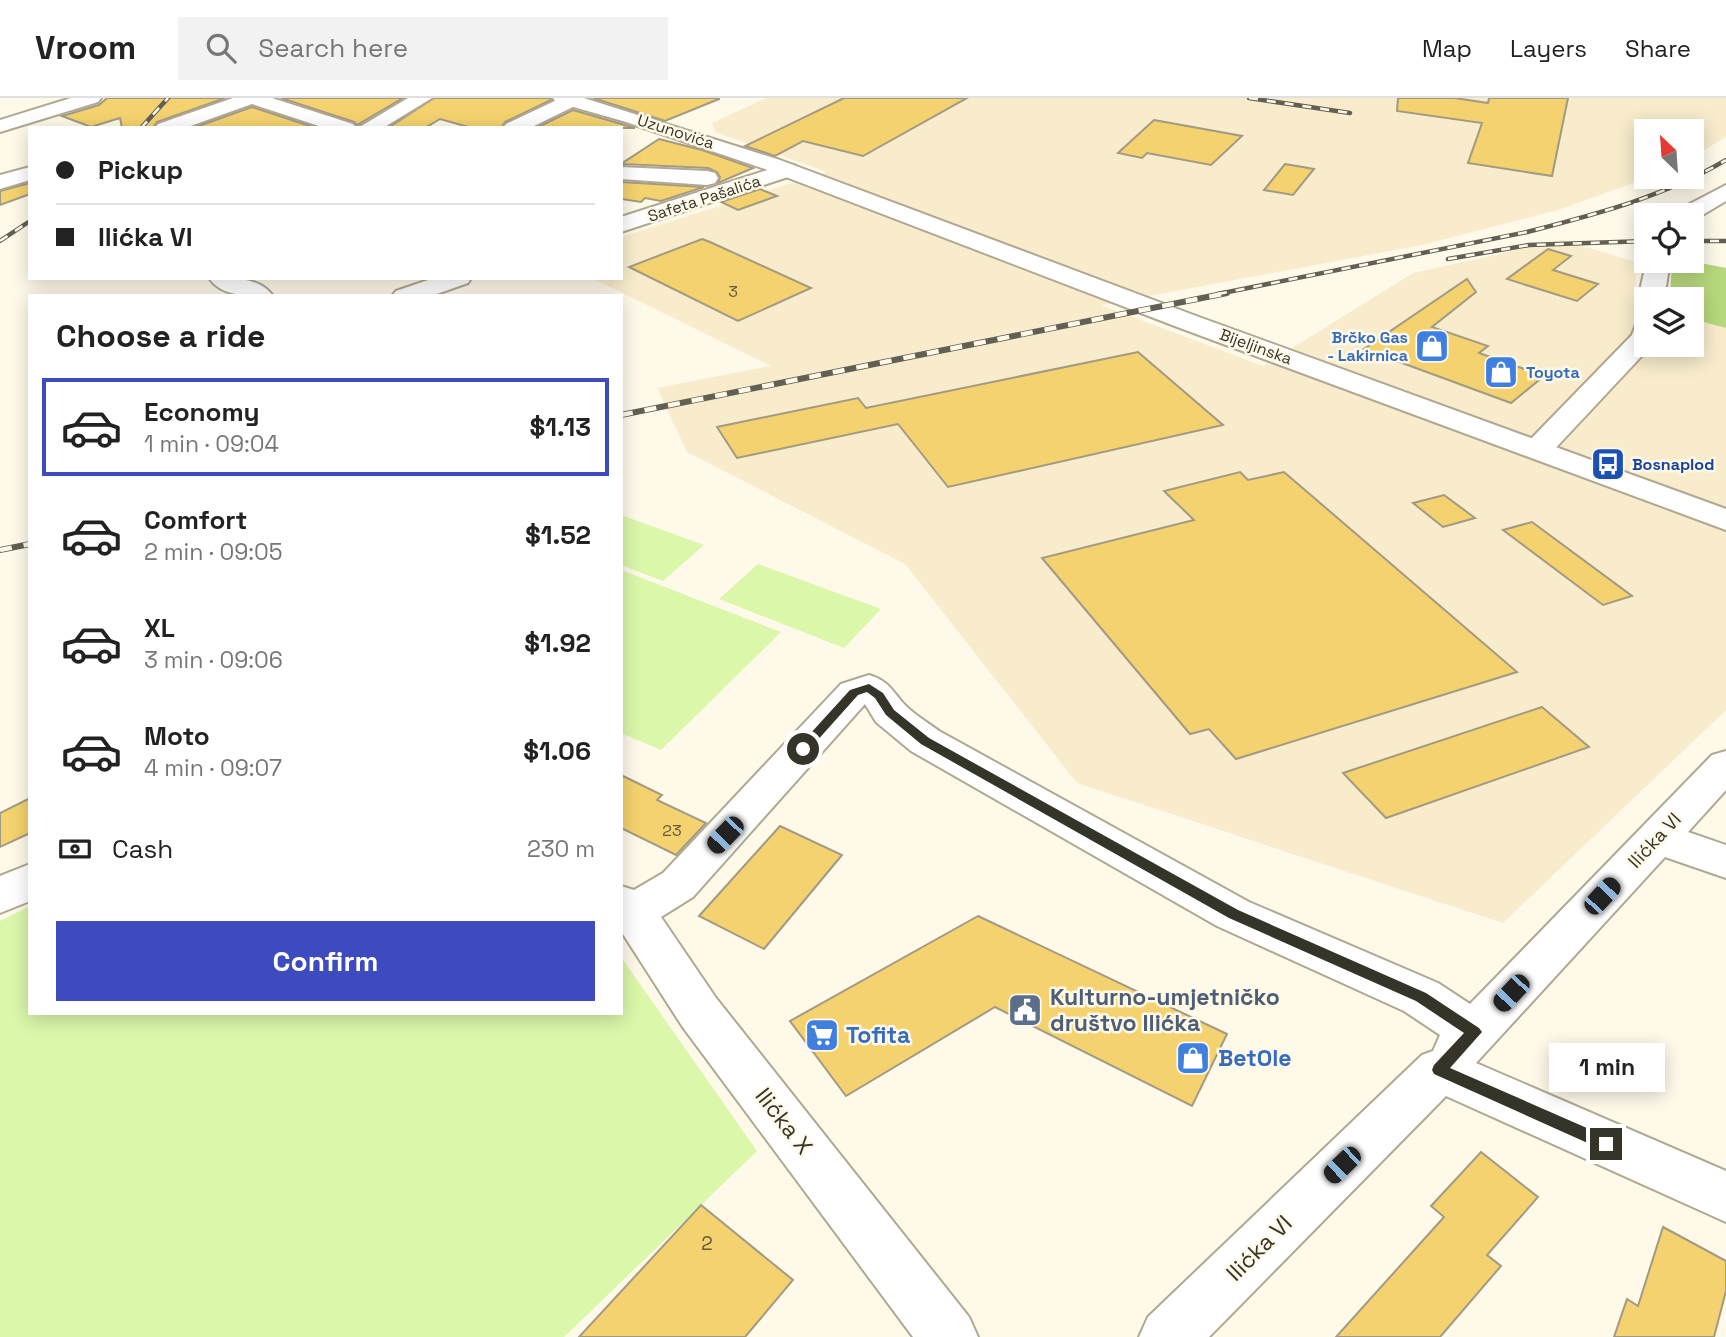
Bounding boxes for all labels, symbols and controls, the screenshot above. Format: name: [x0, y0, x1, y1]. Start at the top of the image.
search box: [178, 17, 668, 80]
text: Vroom: [35, 27, 136, 69]
icon: search: [202, 29, 240, 67]
text: Search here: [258, 31, 408, 65]
text: Map: [1422, 33, 1472, 64]
text: Layers: [1510, 33, 1587, 64]
text: Share: [1625, 33, 1691, 64]
street label: Uzunovića: [635, 109, 717, 154]
north arrow: [1634, 119, 1704, 189]
map controls: [1634, 119, 1704, 357]
text: Pickup: [98, 153, 183, 187]
street label: Safeta Pašalića: [645, 170, 763, 227]
button: locate: [1634, 203, 1704, 273]
text: Ilićka VI: [98, 220, 193, 254]
house number: 3: [728, 281, 738, 302]
button: layers: [1634, 287, 1704, 357]
text: Choose a ride: [56, 316, 266, 356]
street label: Bijeljinska: [1217, 324, 1295, 369]
place label: Brčko Gas - Lakirnica: [1327, 327, 1408, 366]
shop icon: Brčko Gas - Lakirnica: [1413, 327, 1451, 365]
shop icon: Toyota: [1482, 353, 1520, 391]
place label: Toyota: [1526, 362, 1580, 383]
text: Economy: [144, 395, 260, 429]
icon: car: [60, 396, 123, 459]
text: $1.13: [530, 410, 591, 444]
text: 1 min · 09:04: [144, 429, 279, 459]
bus stop icon: Bosnaplod: [1589, 445, 1627, 483]
place label: Bosnaplod: [1632, 454, 1714, 475]
text: Comfort: [144, 503, 247, 537]
icon: car: [60, 504, 123, 567]
text: $1.52: [525, 518, 591, 552]
text: 2 min · 09:05: [144, 537, 283, 567]
text: XL: [144, 611, 175, 645]
icon: car: [60, 612, 123, 675]
text: $1.92: [524, 626, 591, 660]
text: 3 min · 09:06: [144, 645, 283, 675]
text: Moto: [144, 719, 210, 753]
icon: car: [60, 720, 123, 783]
route start: [787, 733, 819, 765]
text: $1.06: [523, 734, 591, 768]
text: 4 min · 09:07: [144, 753, 282, 783]
street label: Ilićka VI: [1622, 807, 1686, 873]
car: [703, 813, 748, 857]
house number: 23: [662, 820, 682, 841]
icon: cash: [56, 830, 94, 868]
text: Cash: [112, 832, 173, 866]
text: 230 m: [527, 834, 595, 864]
car: [1580, 873, 1625, 919]
button: Confirm: [56, 921, 595, 1001]
car: [1489, 970, 1534, 1016]
place label: Kulturno-umjetničko društvo Ilićka: [1050, 982, 1280, 1038]
public building icon: Kulturno-umjetničko društvo Ilićka: [1006, 991, 1044, 1029]
supermarket icon: Tofita: [803, 1016, 841, 1054]
place label: Tofita: [846, 1020, 910, 1050]
shop icon: BetOle: [1174, 1039, 1212, 1077]
callout: 1 min: [1548, 1042, 1664, 1091]
place label: BetOle: [1218, 1043, 1292, 1073]
text: 1 min: [1579, 1052, 1635, 1082]
street label: Ilićka X: [749, 1082, 819, 1160]
route end: [1590, 1128, 1622, 1160]
car: [1320, 1143, 1365, 1187]
street label: Ilićka VI: [1220, 1209, 1298, 1287]
house number: 2: [701, 1231, 713, 1256]

